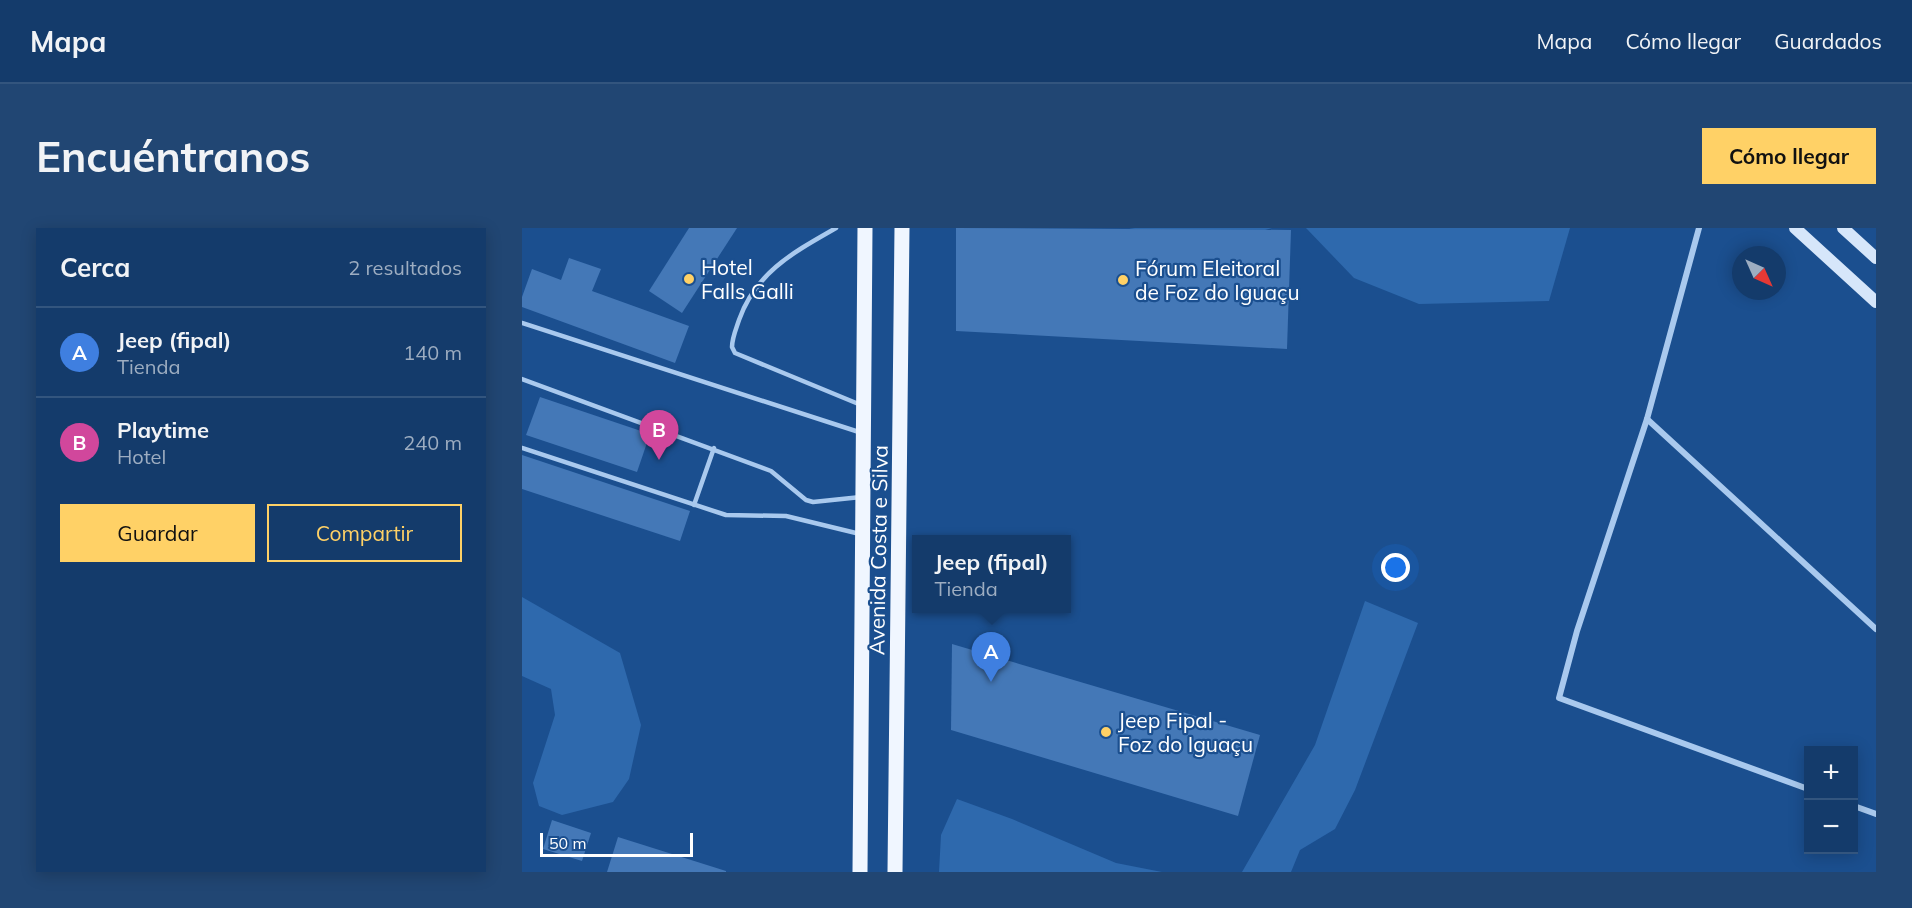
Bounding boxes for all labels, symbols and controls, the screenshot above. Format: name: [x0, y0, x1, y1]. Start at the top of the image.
text: Mapa: [30, 24, 106, 59]
text: Mapa: [1537, 28, 1592, 54]
text: Cómo llegar: [1625, 28, 1741, 54]
text: Guardados: [1774, 28, 1882, 54]
button: Cómo llegar: [1702, 128, 1876, 184]
text: Encuéntranos: [36, 130, 310, 183]
north arrow: [1732, 246, 1786, 300]
text: Cerca: [60, 251, 130, 284]
place label: Hotel Falls Galli: [701, 254, 794, 304]
text: 2 resultados: [348, 255, 462, 280]
place label: Fórum Eleitoral de Foz do Iguaçu: [1135, 255, 1300, 305]
marker: Hotel Falls Galli: [682, 272, 696, 286]
marker: Fórum Eleitoral de Foz do Iguaçu: [1116, 273, 1130, 287]
text: Jeep (fipal): [117, 326, 231, 354]
text: A: [72, 340, 87, 365]
text: 140 m: [403, 340, 462, 365]
text: Tienda: [117, 354, 180, 379]
pin: B: [640, 410, 678, 460]
text: Playtime: [117, 416, 209, 444]
text: B: [73, 430, 86, 455]
text: 240 m: [403, 430, 462, 455]
text: Hotel: [117, 444, 166, 469]
street label: Avenida Costa e Silva: [863, 445, 893, 655]
button: Guardar: [60, 504, 255, 562]
button: Compartir: [267, 504, 462, 562]
popup: [912, 535, 1071, 613]
text: Jeep (fipal): [934, 548, 1049, 576]
your location: [1381, 553, 1410, 582]
text: Tienda: [934, 576, 998, 601]
pin: A: [972, 632, 1010, 682]
place label: Jeep Fipal - Foz do Iguaçu: [1118, 707, 1253, 757]
marker: Jeep Fipal - Foz do Iguaçu: [1099, 725, 1113, 739]
map controls: [1804, 746, 1858, 854]
button: +: [1804, 746, 1858, 800]
button: −: [1804, 800, 1858, 854]
scale bar: [540, 830, 693, 858]
text: 50 m: [549, 833, 586, 853]

